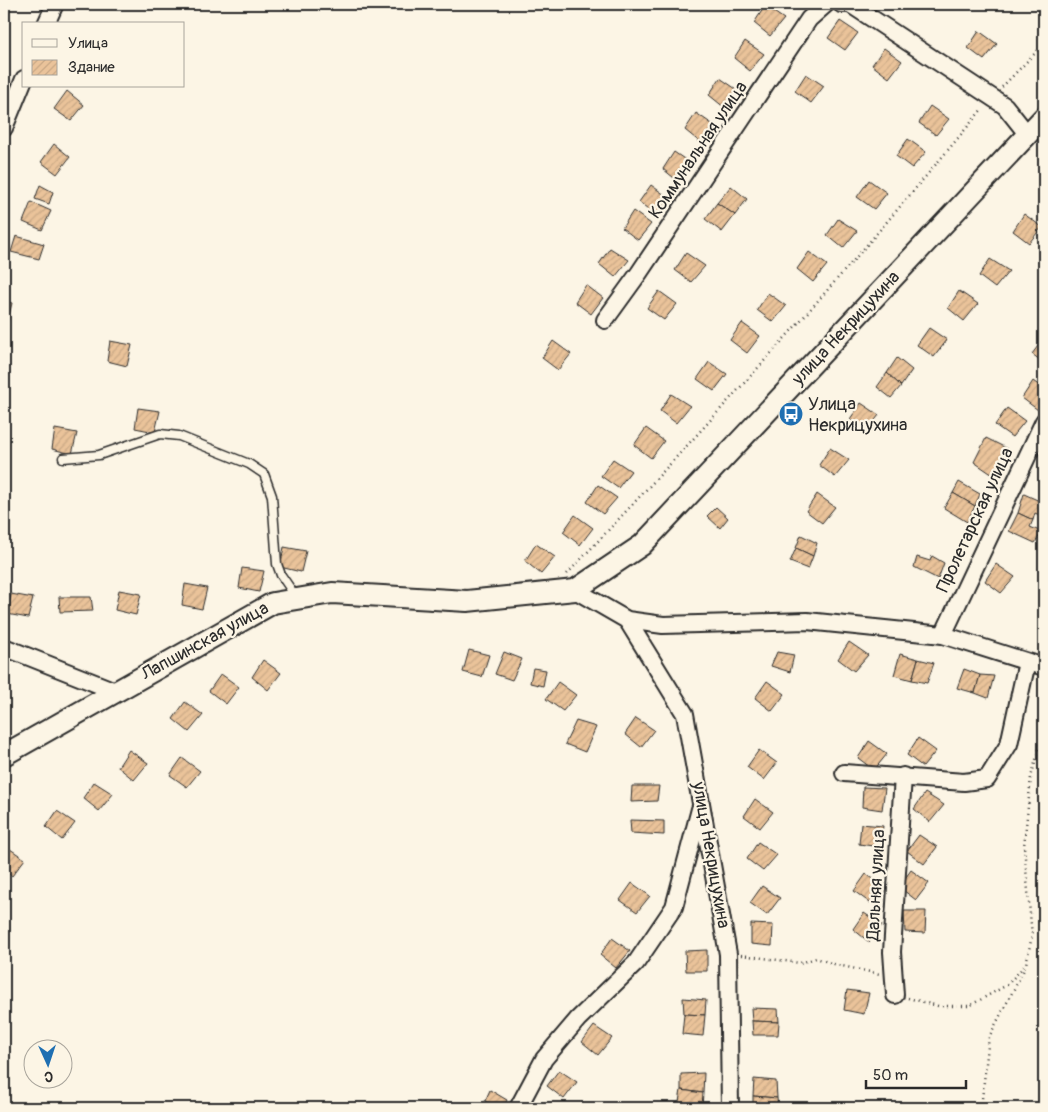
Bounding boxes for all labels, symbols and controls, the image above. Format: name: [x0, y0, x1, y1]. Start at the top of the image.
legend: [22, 22, 185, 88]
text: Улица: [68, 34, 108, 53]
text: Здание: [68, 58, 115, 77]
street label: Коммунальная улица: [643, 77, 753, 223]
street label: улица Некрицухина: [786, 266, 905, 391]
place label: Улица Некрицухина: [808, 393, 907, 437]
bus stop icon: Улица Некрицухина: [778, 401, 804, 427]
street label: Пролетарская улица: [931, 444, 1019, 596]
street label: Лапшинская улица: [136, 597, 273, 686]
street label: улица Некрицухина: [687, 779, 735, 930]
street label: Дальняя улица: [862, 829, 890, 942]
north arrow: [22, 1040, 72, 1090]
scale bar: [866, 1057, 966, 1089]
text: 50 m: [873, 1066, 908, 1085]
text: С: [44, 1068, 53, 1085]

